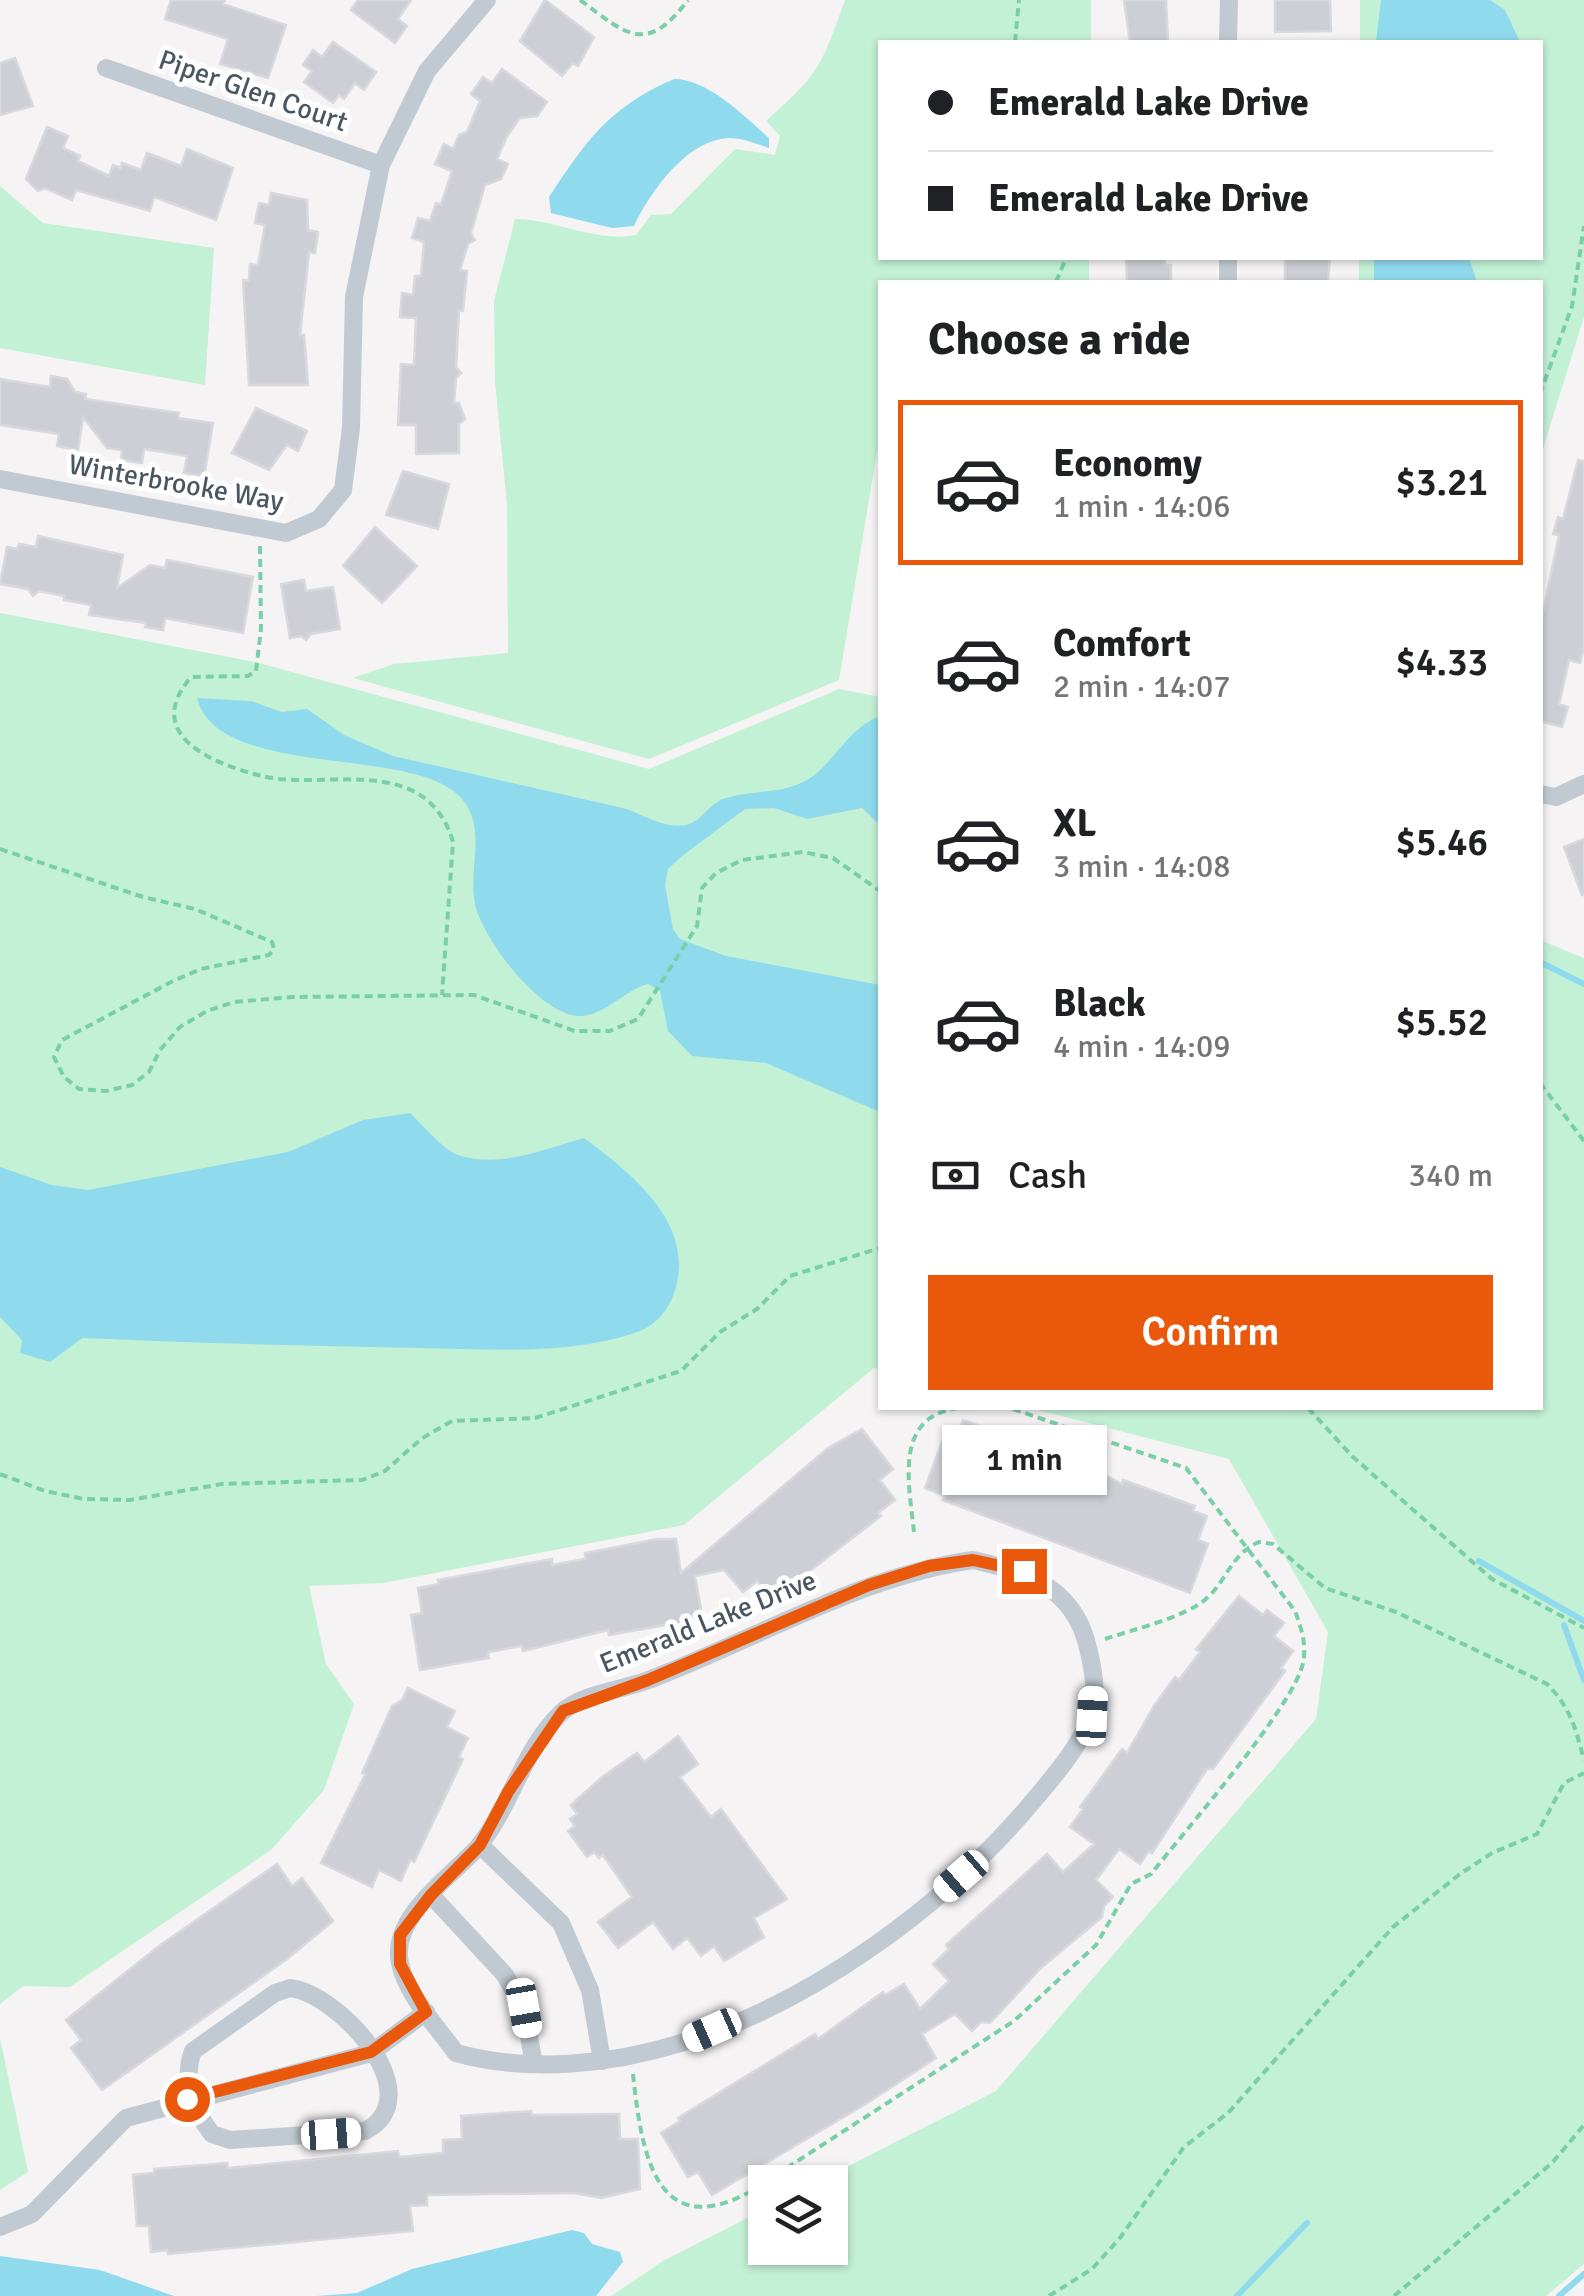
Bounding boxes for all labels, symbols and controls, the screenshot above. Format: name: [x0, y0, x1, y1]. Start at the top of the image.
street label: Piper Glen Court: [154, 43, 352, 139]
text: Emerald Lake Drive: [988, 79, 1309, 126]
text: Emerald Lake Drive: [988, 175, 1309, 222]
text: Choose a ride: [928, 312, 1191, 367]
icon: car: [933, 438, 1023, 528]
text: Economy: [1053, 440, 1202, 487]
street label: Winterbrooke Way: [66, 447, 286, 519]
text: $3.21: [1395, 459, 1488, 506]
text: 1 min · 14:06: [1053, 487, 1231, 526]
icon: car: [933, 618, 1023, 708]
text: Comfort: [1053, 620, 1191, 667]
text: $4.33: [1395, 639, 1488, 686]
text: 2 min · 14:07: [1053, 667, 1231, 706]
icon: car: [933, 798, 1023, 888]
text: XL: [1053, 800, 1096, 847]
text: $5.46: [1395, 819, 1488, 866]
text: 3 min · 14:08: [1053, 847, 1231, 886]
icon: car: [933, 978, 1023, 1068]
text: Black: [1053, 980, 1146, 1027]
text: $5.52: [1395, 999, 1488, 1046]
text: 4 min · 14:09: [1053, 1027, 1231, 1066]
icon: cash: [928, 1148, 983, 1203]
text: Cash: [1008, 1152, 1087, 1199]
text: 340 m: [1409, 1156, 1493, 1195]
button: Confirm: [928, 1275, 1493, 1390]
callout: 1 min: [942, 1426, 1106, 1496]
text: 1 min: [986, 1440, 1063, 1479]
route end: [1002, 1549, 1047, 1594]
street label: Emerald Lake Drive: [595, 1563, 821, 1681]
car: [1075, 1685, 1109, 1747]
car: [929, 1845, 993, 1907]
car: [504, 1976, 544, 2040]
car: [678, 2004, 746, 2056]
route start: [165, 2077, 210, 2122]
car: [300, 2117, 362, 2151]
map controls: [748, 2165, 848, 2265]
button: layers: [748, 2165, 848, 2265]

